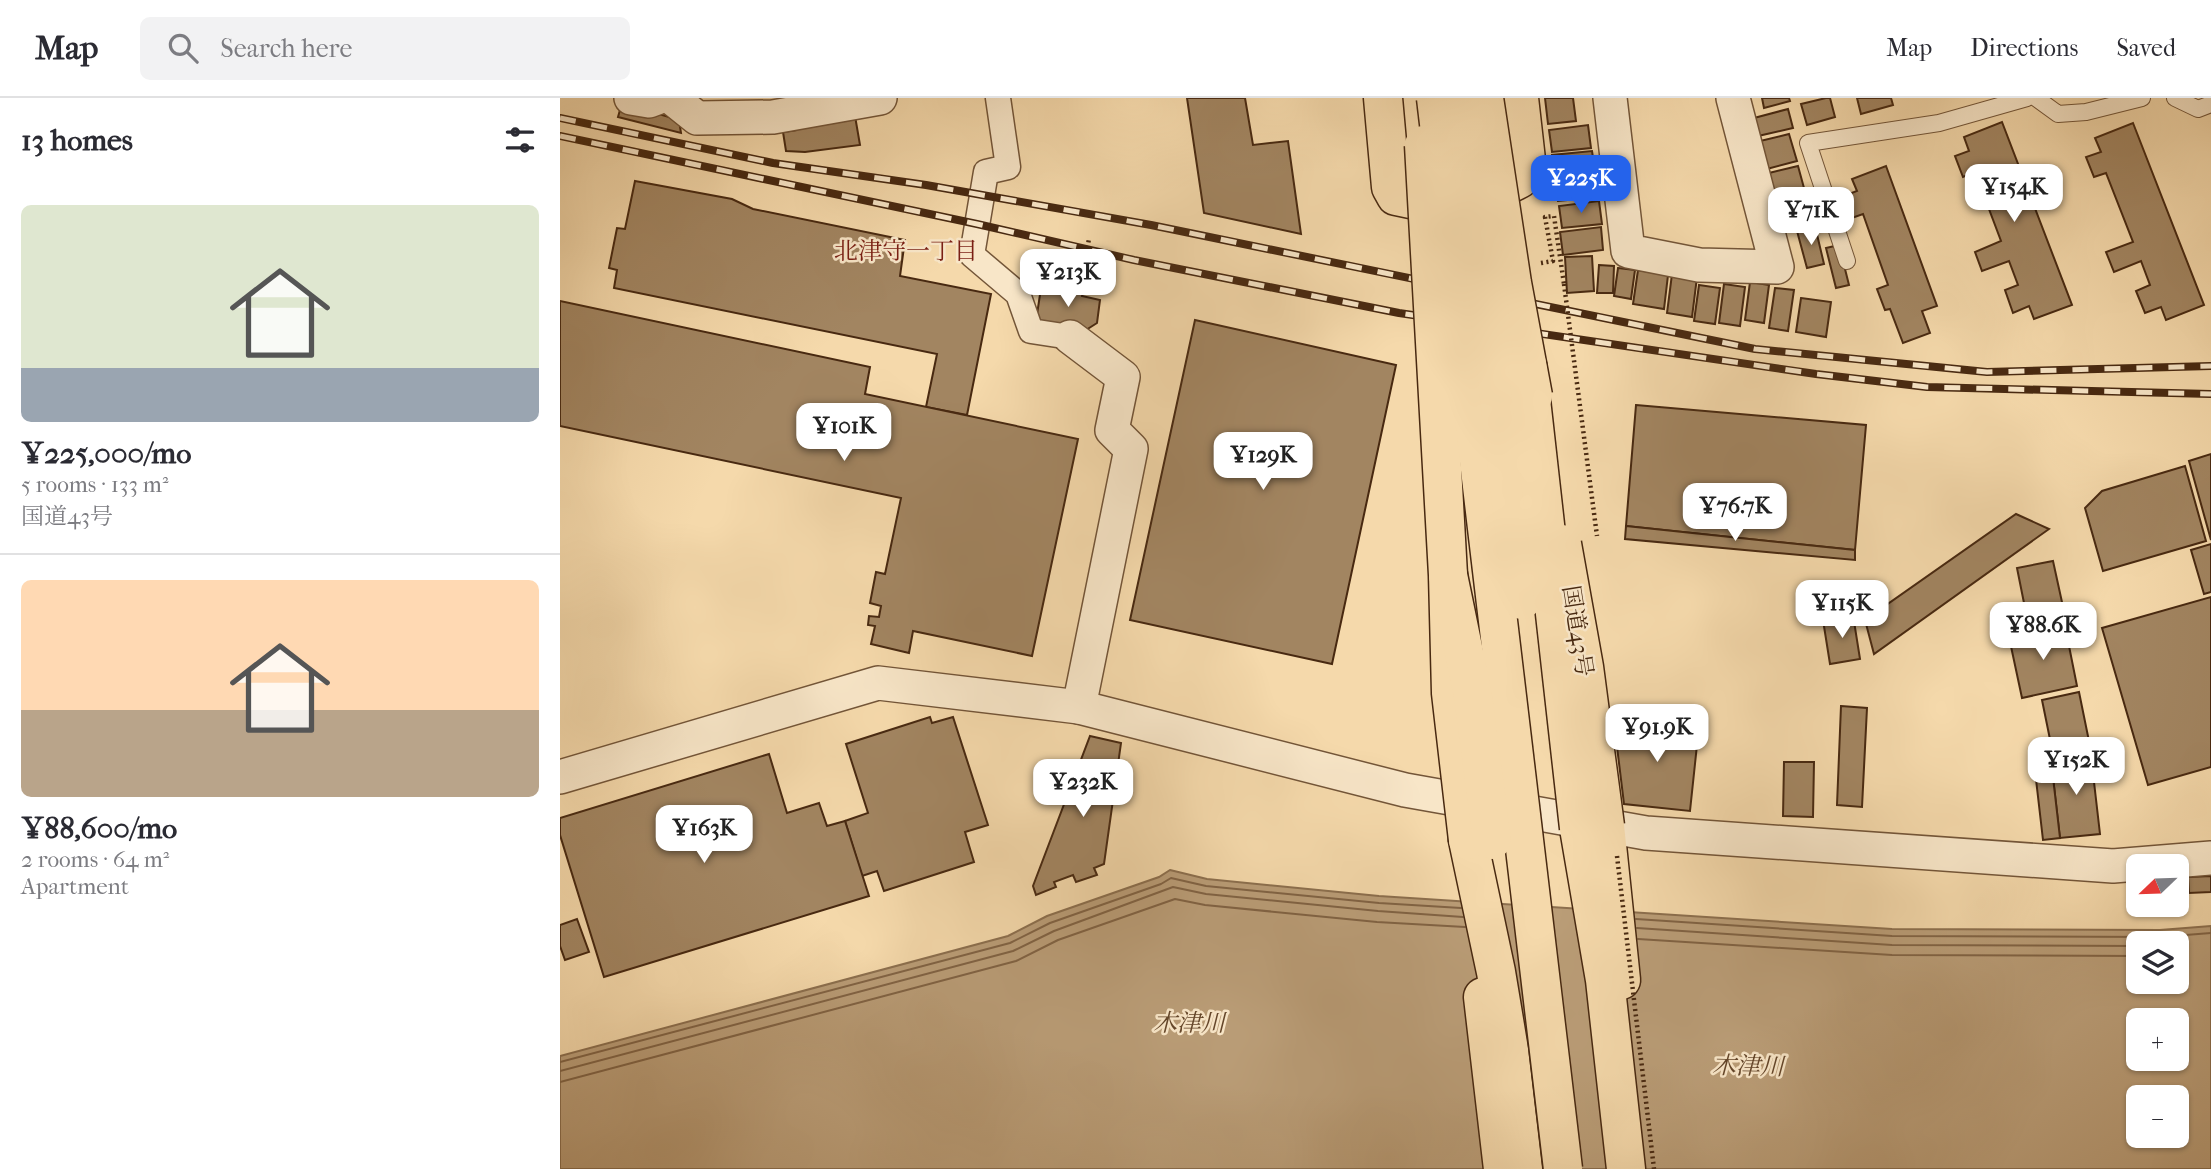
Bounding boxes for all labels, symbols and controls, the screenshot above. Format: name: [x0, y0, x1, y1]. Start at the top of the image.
search box: [140, 17, 630, 80]
text: Map: [35, 29, 98, 68]
icon: search: [164, 29, 202, 67]
text: Search here: [220, 33, 352, 64]
text: Map: [1886, 34, 1932, 62]
text: Directions: [1970, 34, 2078, 62]
text: Saved: [2116, 34, 2176, 62]
icon: filters: [501, 121, 539, 159]
text: 13 homes: [21, 123, 133, 158]
pin: ¥225K: [1532, 156, 1630, 215]
text: ¥225K: [1547, 164, 1615, 191]
pin: ¥154K: [1965, 164, 2063, 224]
text: ¥154K: [1981, 173, 2047, 200]
pin: ¥71K: [1770, 188, 1852, 247]
text: ¥71K: [1784, 196, 1838, 223]
district label: 北津守一丁目: [834, 237, 978, 265]
icon: home: [217, 250, 343, 376]
pin: ¥213K: [1019, 250, 1117, 309]
text: ¥213K: [1036, 258, 1100, 285]
pin: ¥101K: [795, 404, 893, 463]
text: ¥101K: [812, 412, 876, 439]
pin: ¥129K: [1214, 432, 1312, 492]
text: ¥225,000/mo: [21, 436, 191, 471]
text: ¥129K: [1230, 441, 1296, 468]
text: 5 rooms · 133 m²: [21, 471, 168, 498]
pin: ¥76.7K: [1678, 484, 1792, 543]
text: ¥76.7K: [1699, 492, 1771, 519]
text: 国道43号: [21, 503, 113, 530]
pin: ¥115K: [1793, 580, 1891, 640]
street label: 国道43号: [1557, 584, 1598, 679]
text: ¥115K: [1812, 589, 1872, 616]
pin: ¥88.6K: [1986, 602, 2100, 662]
text: ¥88.6K: [2006, 611, 2080, 638]
icon: home: [217, 625, 343, 751]
pin: ¥91.9K: [1600, 704, 1714, 764]
text: ¥91.9K: [1621, 713, 1693, 740]
pin: ¥152K: [2027, 738, 2125, 797]
text: ¥152K: [2044, 746, 2108, 773]
pin: ¥232K: [1034, 760, 1132, 819]
text: ¥232K: [1049, 768, 1117, 795]
pin: ¥163K: [655, 806, 753, 865]
text: ¥88,600/mo: [21, 811, 177, 846]
text: ¥163K: [672, 814, 736, 841]
text: 2 rooms · 64 m²: [21, 846, 169, 873]
north arrow: [2126, 854, 2189, 917]
map controls: [2126, 854, 2189, 1148]
text: Apartment: [21, 873, 129, 900]
button: layers: [2126, 931, 2189, 994]
button: +: [2126, 1008, 2189, 1071]
water label: 木津川: [1153, 1009, 1228, 1037]
water label: 木津川: [1712, 1051, 1787, 1081]
button: −: [2126, 1085, 2189, 1148]

